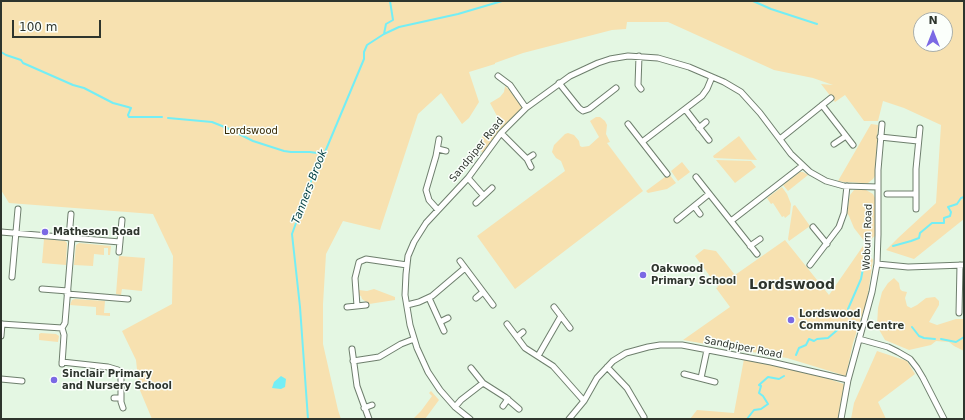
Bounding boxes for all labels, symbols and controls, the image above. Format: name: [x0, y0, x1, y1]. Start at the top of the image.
scale bar: [14, 12, 103, 38]
north arrow: [913, 12, 953, 52]
text: N: [928, 14, 938, 27]
text: 100 m: [19, 20, 57, 34]
street label: Sandpiper Road: [447, 115, 507, 185]
park label: Lordswood: [224, 125, 278, 137]
water label: Tanners Brook: [290, 148, 330, 226]
street label: Woburn Road: [861, 203, 875, 271]
place label: Matheson Road: [53, 226, 140, 238]
marker: Matheson Road: [40, 227, 50, 237]
place label: Oakwood Primary School: [651, 263, 736, 286]
marker: Oakwood Primary School: [638, 270, 648, 280]
district label: Lordswood: [749, 277, 835, 293]
place label: Lordswood Community Centre: [799, 308, 904, 332]
marker: Lordswood Community Centre: [786, 315, 796, 325]
street label: Sandpiper Road: [703, 335, 783, 361]
place label: Sinclair Primary and Nursery School: [62, 368, 172, 392]
marker: Sinclair Primary and Nursery School: [49, 375, 59, 385]

